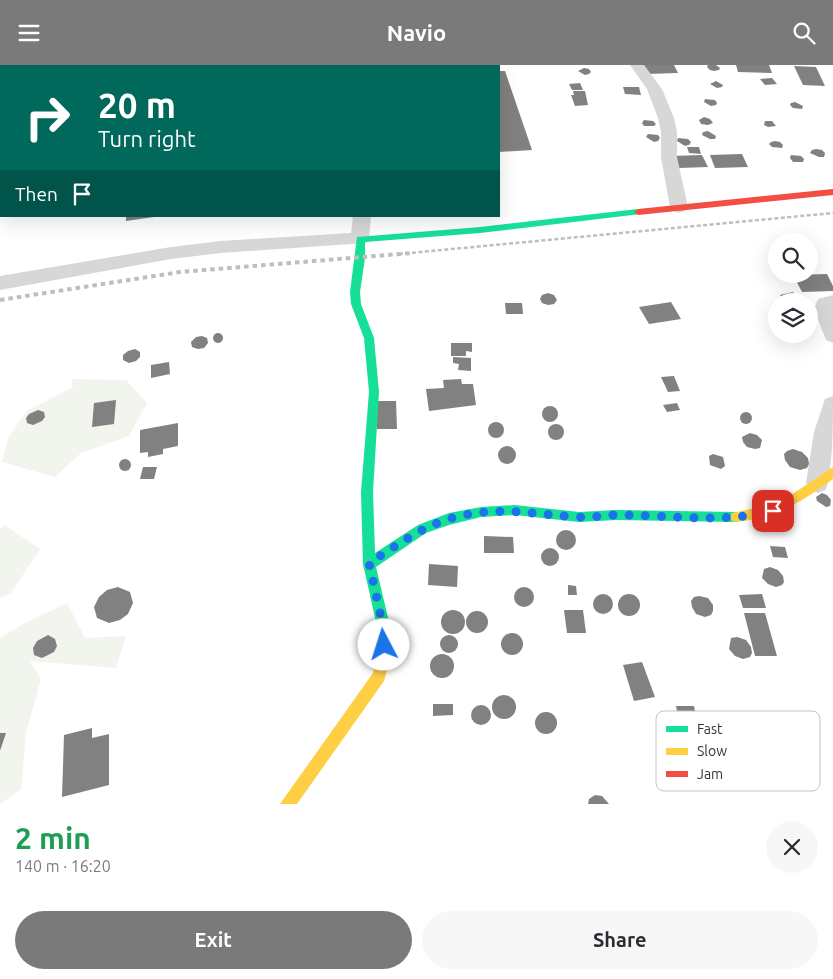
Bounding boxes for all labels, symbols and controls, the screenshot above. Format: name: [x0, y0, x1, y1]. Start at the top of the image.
icon: menu: [15, 19, 43, 47]
icon: search: [790, 19, 818, 47]
text: Navio: [387, 20, 446, 45]
icon: right: [15, 85, 80, 150]
text: 20 m: [98, 85, 176, 125]
text: Turn right: [98, 126, 196, 151]
icon: arrive: [68, 180, 96, 208]
text: Then: [15, 183, 58, 205]
map controls: [768, 233, 818, 343]
button: search: [768, 233, 818, 283]
button: layers: [768, 293, 818, 343]
pin: [752, 490, 794, 532]
icon: arrive: [759, 497, 787, 525]
position arrow: [357, 618, 409, 670]
legend: [656, 711, 820, 791]
text: Fast: [697, 721, 723, 737]
text: Slow: [697, 743, 727, 759]
text: Jam: [697, 766, 723, 782]
text: 2 min: [15, 821, 91, 855]
button: close: [766, 821, 818, 873]
text: 140 m · 16:20: [15, 857, 111, 875]
button: Exit: [15, 911, 412, 969]
button: Share: [422, 911, 818, 969]

